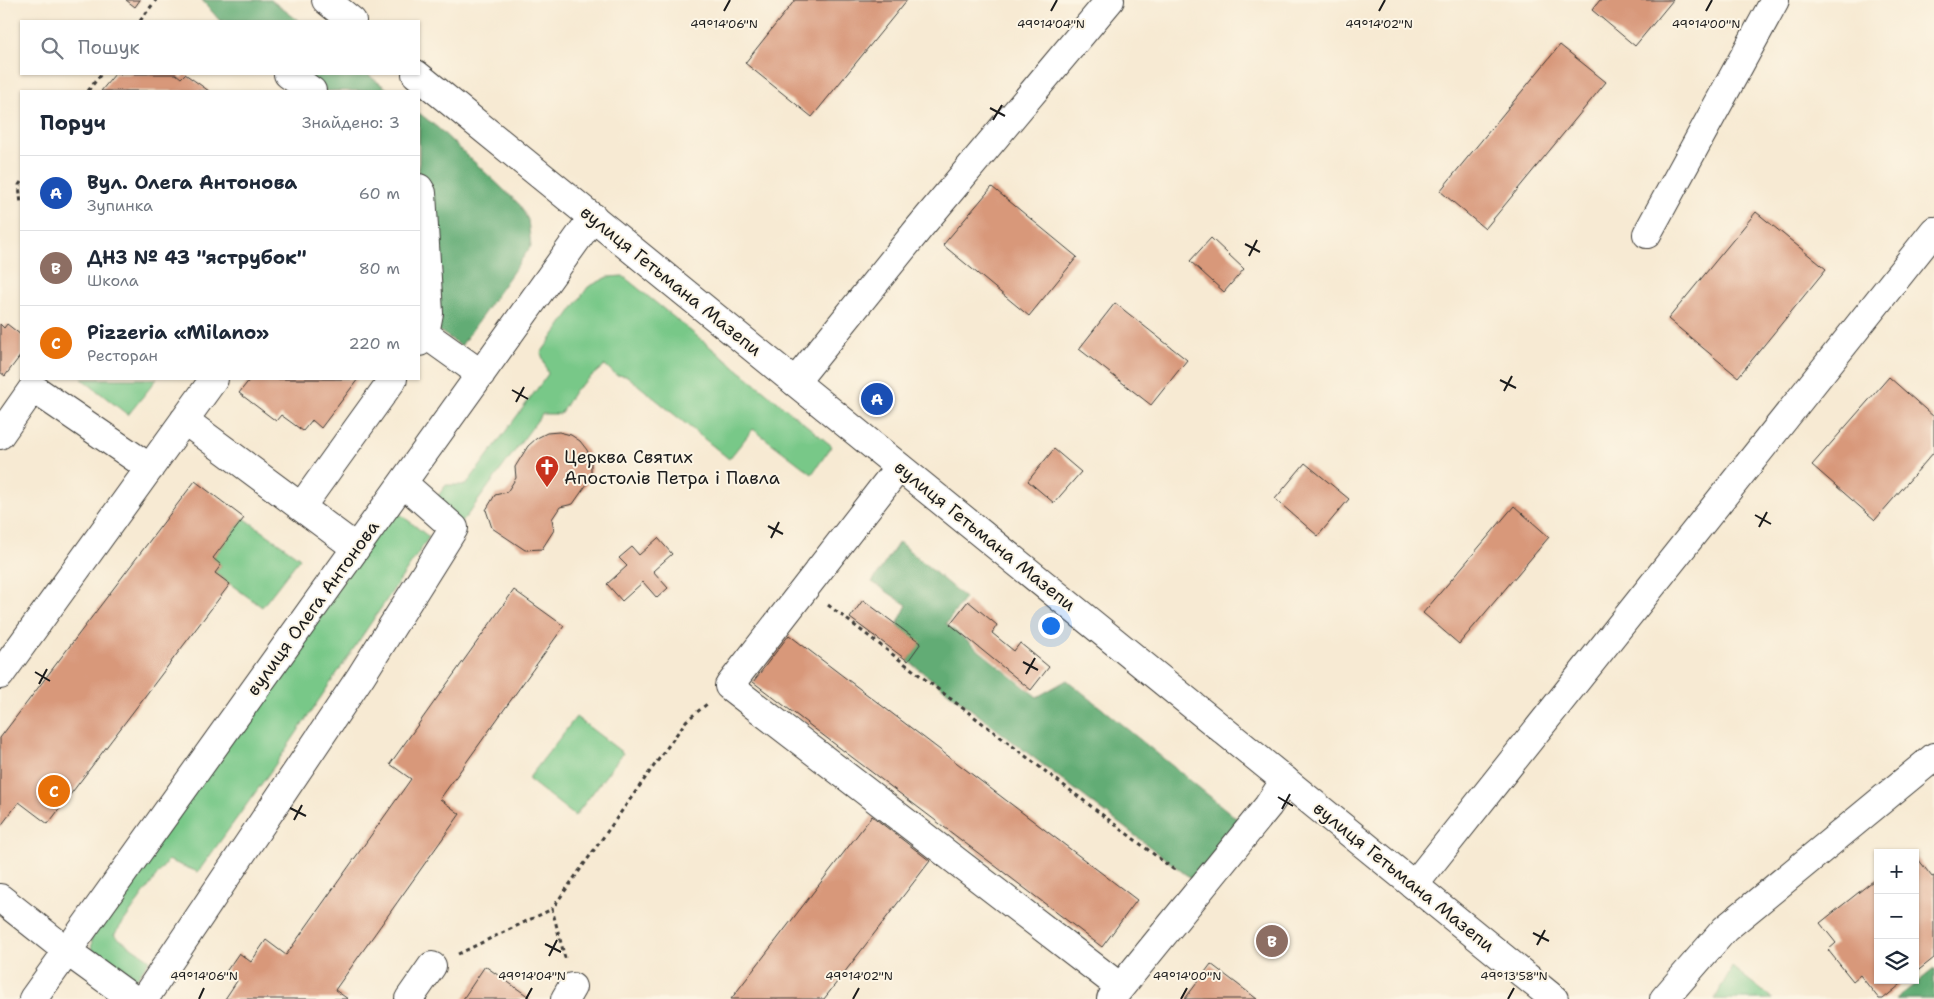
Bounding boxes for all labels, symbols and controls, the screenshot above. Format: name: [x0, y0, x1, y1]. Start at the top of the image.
text: 49°14'06"N: [690, 16, 758, 32]
text: 49°14'04"N: [1017, 16, 1085, 32]
text: 49°14'02"N: [1345, 16, 1413, 32]
text: 49°14'00"N: [1672, 16, 1740, 32]
search box: [20, 20, 420, 75]
icon: search: [38, 34, 66, 62]
text: Пошук: [78, 35, 140, 60]
text: Поруч: [40, 109, 106, 137]
text: Знайдено: 3: [302, 112, 400, 133]
text: Вул. Олега Антонова: [87, 170, 297, 195]
text: A: [50, 183, 62, 204]
text: 60 m: [359, 183, 400, 204]
text: Зупинка: [87, 195, 153, 216]
street label: вулиця Гетьмана Мазепи: [575, 200, 767, 362]
text: ДНЗ № 43 "яструбок": [87, 245, 307, 270]
text: B: [51, 258, 61, 279]
text: 80 m: [359, 258, 400, 279]
text: Школа: [87, 270, 139, 291]
text: Pizzeria «Milano»: [87, 320, 269, 345]
text: C: [51, 333, 61, 354]
text: 220 m: [348, 333, 400, 354]
text: Ресторан: [87, 345, 158, 366]
pin: A: [861, 380, 893, 418]
place label: Церква Святих Апостолів Петра і Павла: [564, 445, 780, 490]
church icon: Церква Святих Апостолів Петра і Павла: [534, 454, 560, 488]
street label: вулиця Гетьмана Мазепи: [889, 455, 1081, 617]
street label: вулиця Олега Антонова: [241, 516, 385, 700]
your location: [1038, 613, 1064, 639]
pin: C: [38, 772, 70, 810]
street label: вулиця Гетьмана Мазепи: [1308, 796, 1500, 958]
map controls: [1874, 849, 1919, 984]
button: +: [1874, 849, 1919, 894]
button: −: [1874, 894, 1919, 939]
pin: B: [1256, 922, 1288, 960]
button: layers: [1874, 939, 1919, 984]
text: 49°14'06"N: [170, 968, 238, 984]
text: 49°14'04"N: [498, 968, 566, 984]
text: 49°14'02"N: [825, 968, 893, 984]
text: 49°14'00"N: [1153, 968, 1221, 984]
text: 49°13'58"N: [1480, 968, 1548, 984]

